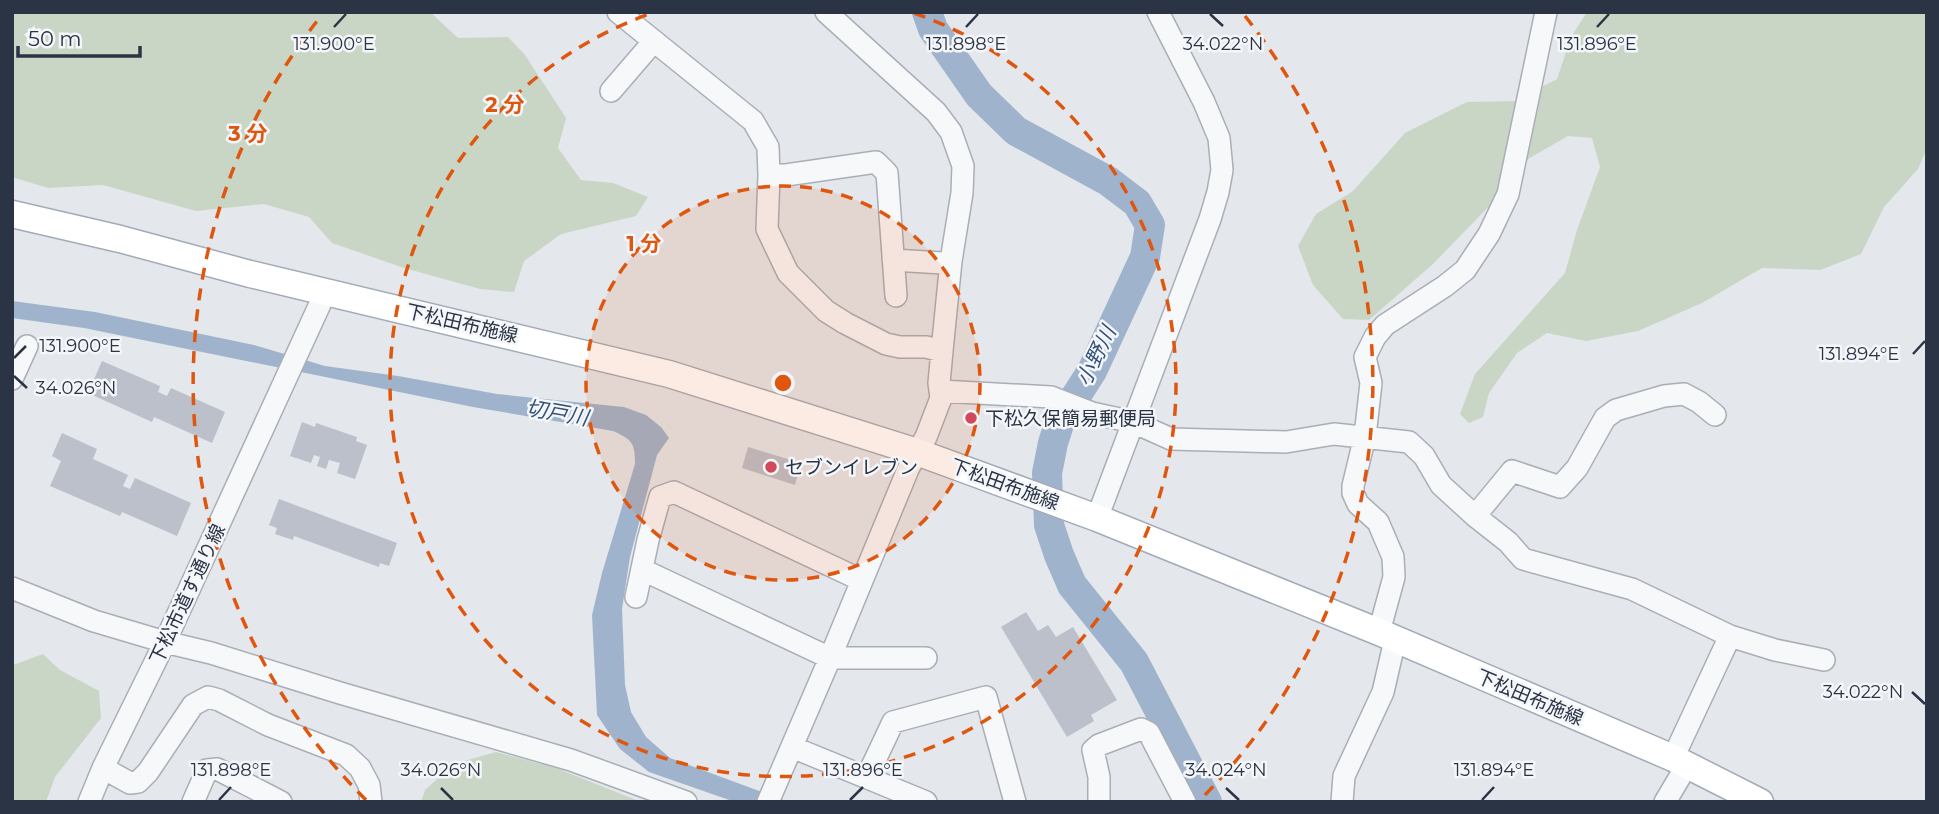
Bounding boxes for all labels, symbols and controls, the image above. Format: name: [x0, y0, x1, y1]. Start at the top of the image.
scale bar: [18, 14, 140, 58]
text: 50 m: [28, 26, 82, 51]
text: 131.900°E: [293, 33, 375, 55]
text: 131.898°E: [926, 33, 1006, 55]
text: 34.022°N: [1183, 33, 1263, 55]
text: 131.896°E: [1557, 33, 1637, 55]
text: 2 分: [485, 92, 525, 117]
text: 3 分: [227, 121, 268, 146]
text: 1 分: [626, 231, 662, 256]
street label: 下松田布施線: [404, 299, 520, 348]
water label: 小野川: [1071, 320, 1121, 390]
text: 131.900°E: [39, 335, 121, 357]
text: 131.894°E: [1819, 343, 1899, 365]
centre of rings: [771, 371, 795, 395]
text: 34.026°N: [36, 377, 116, 399]
water label: 切戸川: [524, 395, 592, 431]
place label: 下松久保簡易郵便局: [985, 407, 1156, 430]
marker: 下松久保簡易郵便局: [963, 410, 979, 426]
street label: 下松田布施線: [947, 454, 1062, 515]
place label: セブンイレブン: [785, 456, 918, 479]
marker: セブンイレブン: [763, 459, 779, 475]
street label: 下松市道す通り線: [145, 520, 230, 668]
street label: 下松田布施線: [1473, 665, 1587, 730]
text: 34.022°N: [1823, 681, 1903, 703]
text: 131.898°E: [191, 759, 271, 781]
text: 34.026°N: [401, 759, 481, 781]
text: 131.896°E: [823, 759, 903, 781]
text: 34.024°N: [1185, 759, 1267, 781]
text: 131.894°E: [1454, 759, 1534, 781]

